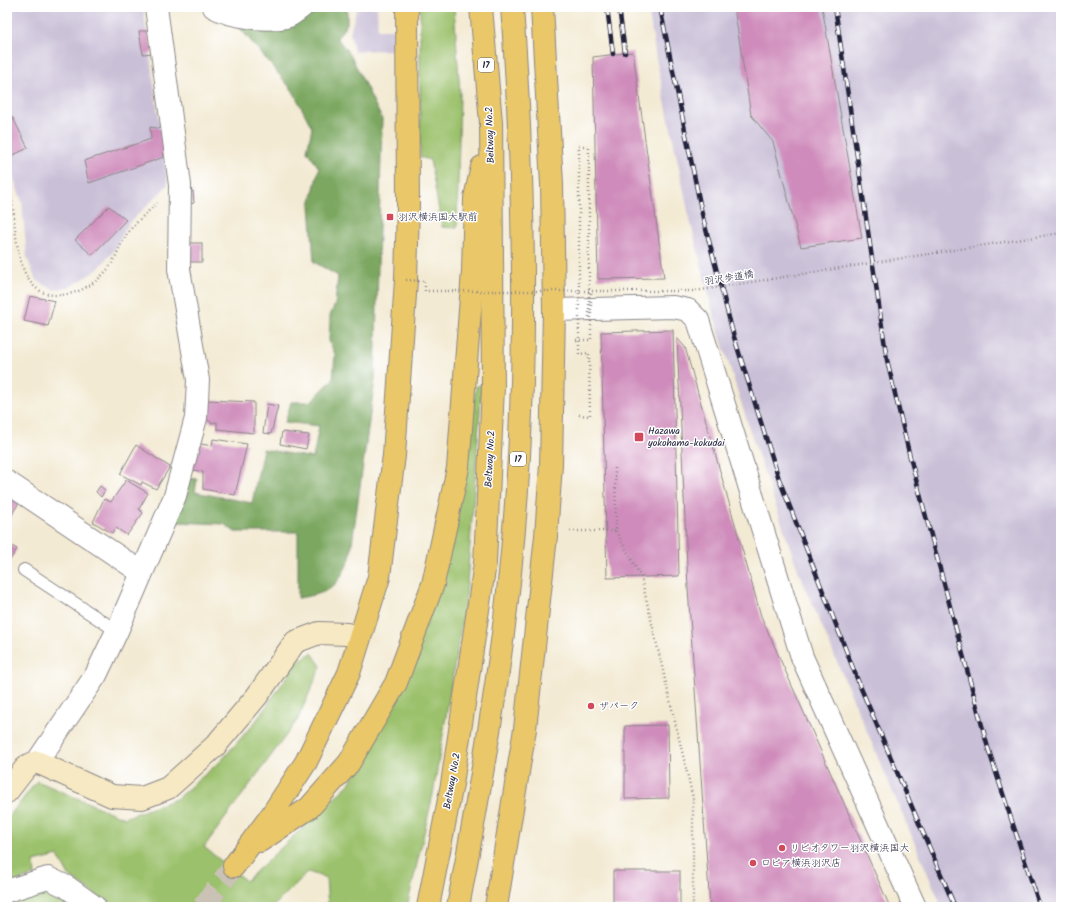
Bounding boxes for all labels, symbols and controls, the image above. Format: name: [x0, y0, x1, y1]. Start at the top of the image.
road number: 17: [478, 58, 494, 72]
street label: Beltway No.2: [481, 106, 499, 164]
place label: 羽沢横浜国大駅前: [398, 209, 478, 225]
marker: 羽沢横浜国大駅前: [385, 212, 395, 222]
street label: 羽沢歩道橋: [703, 266, 755, 290]
place label: Hazawa yokohama-kokudai: [647, 423, 725, 451]
street label: Beltway No.2: [481, 430, 499, 488]
marker: Hazawa yokohama-kokudai: [633, 431, 645, 443]
road number: 17: [510, 452, 526, 466]
place label: ザパーク: [599, 698, 639, 714]
marker: ザパーク: [586, 701, 596, 711]
street label: Beltway No.2: [439, 751, 465, 810]
place label: リビオタワー羽沢横浜国大: [790, 840, 909, 856]
marker: リビオタワー羽沢横浜国大: [777, 843, 787, 853]
place label: ロピア横浜羽沢店: [761, 855, 841, 871]
marker: ロピア横浜羽沢店: [748, 858, 758, 868]

